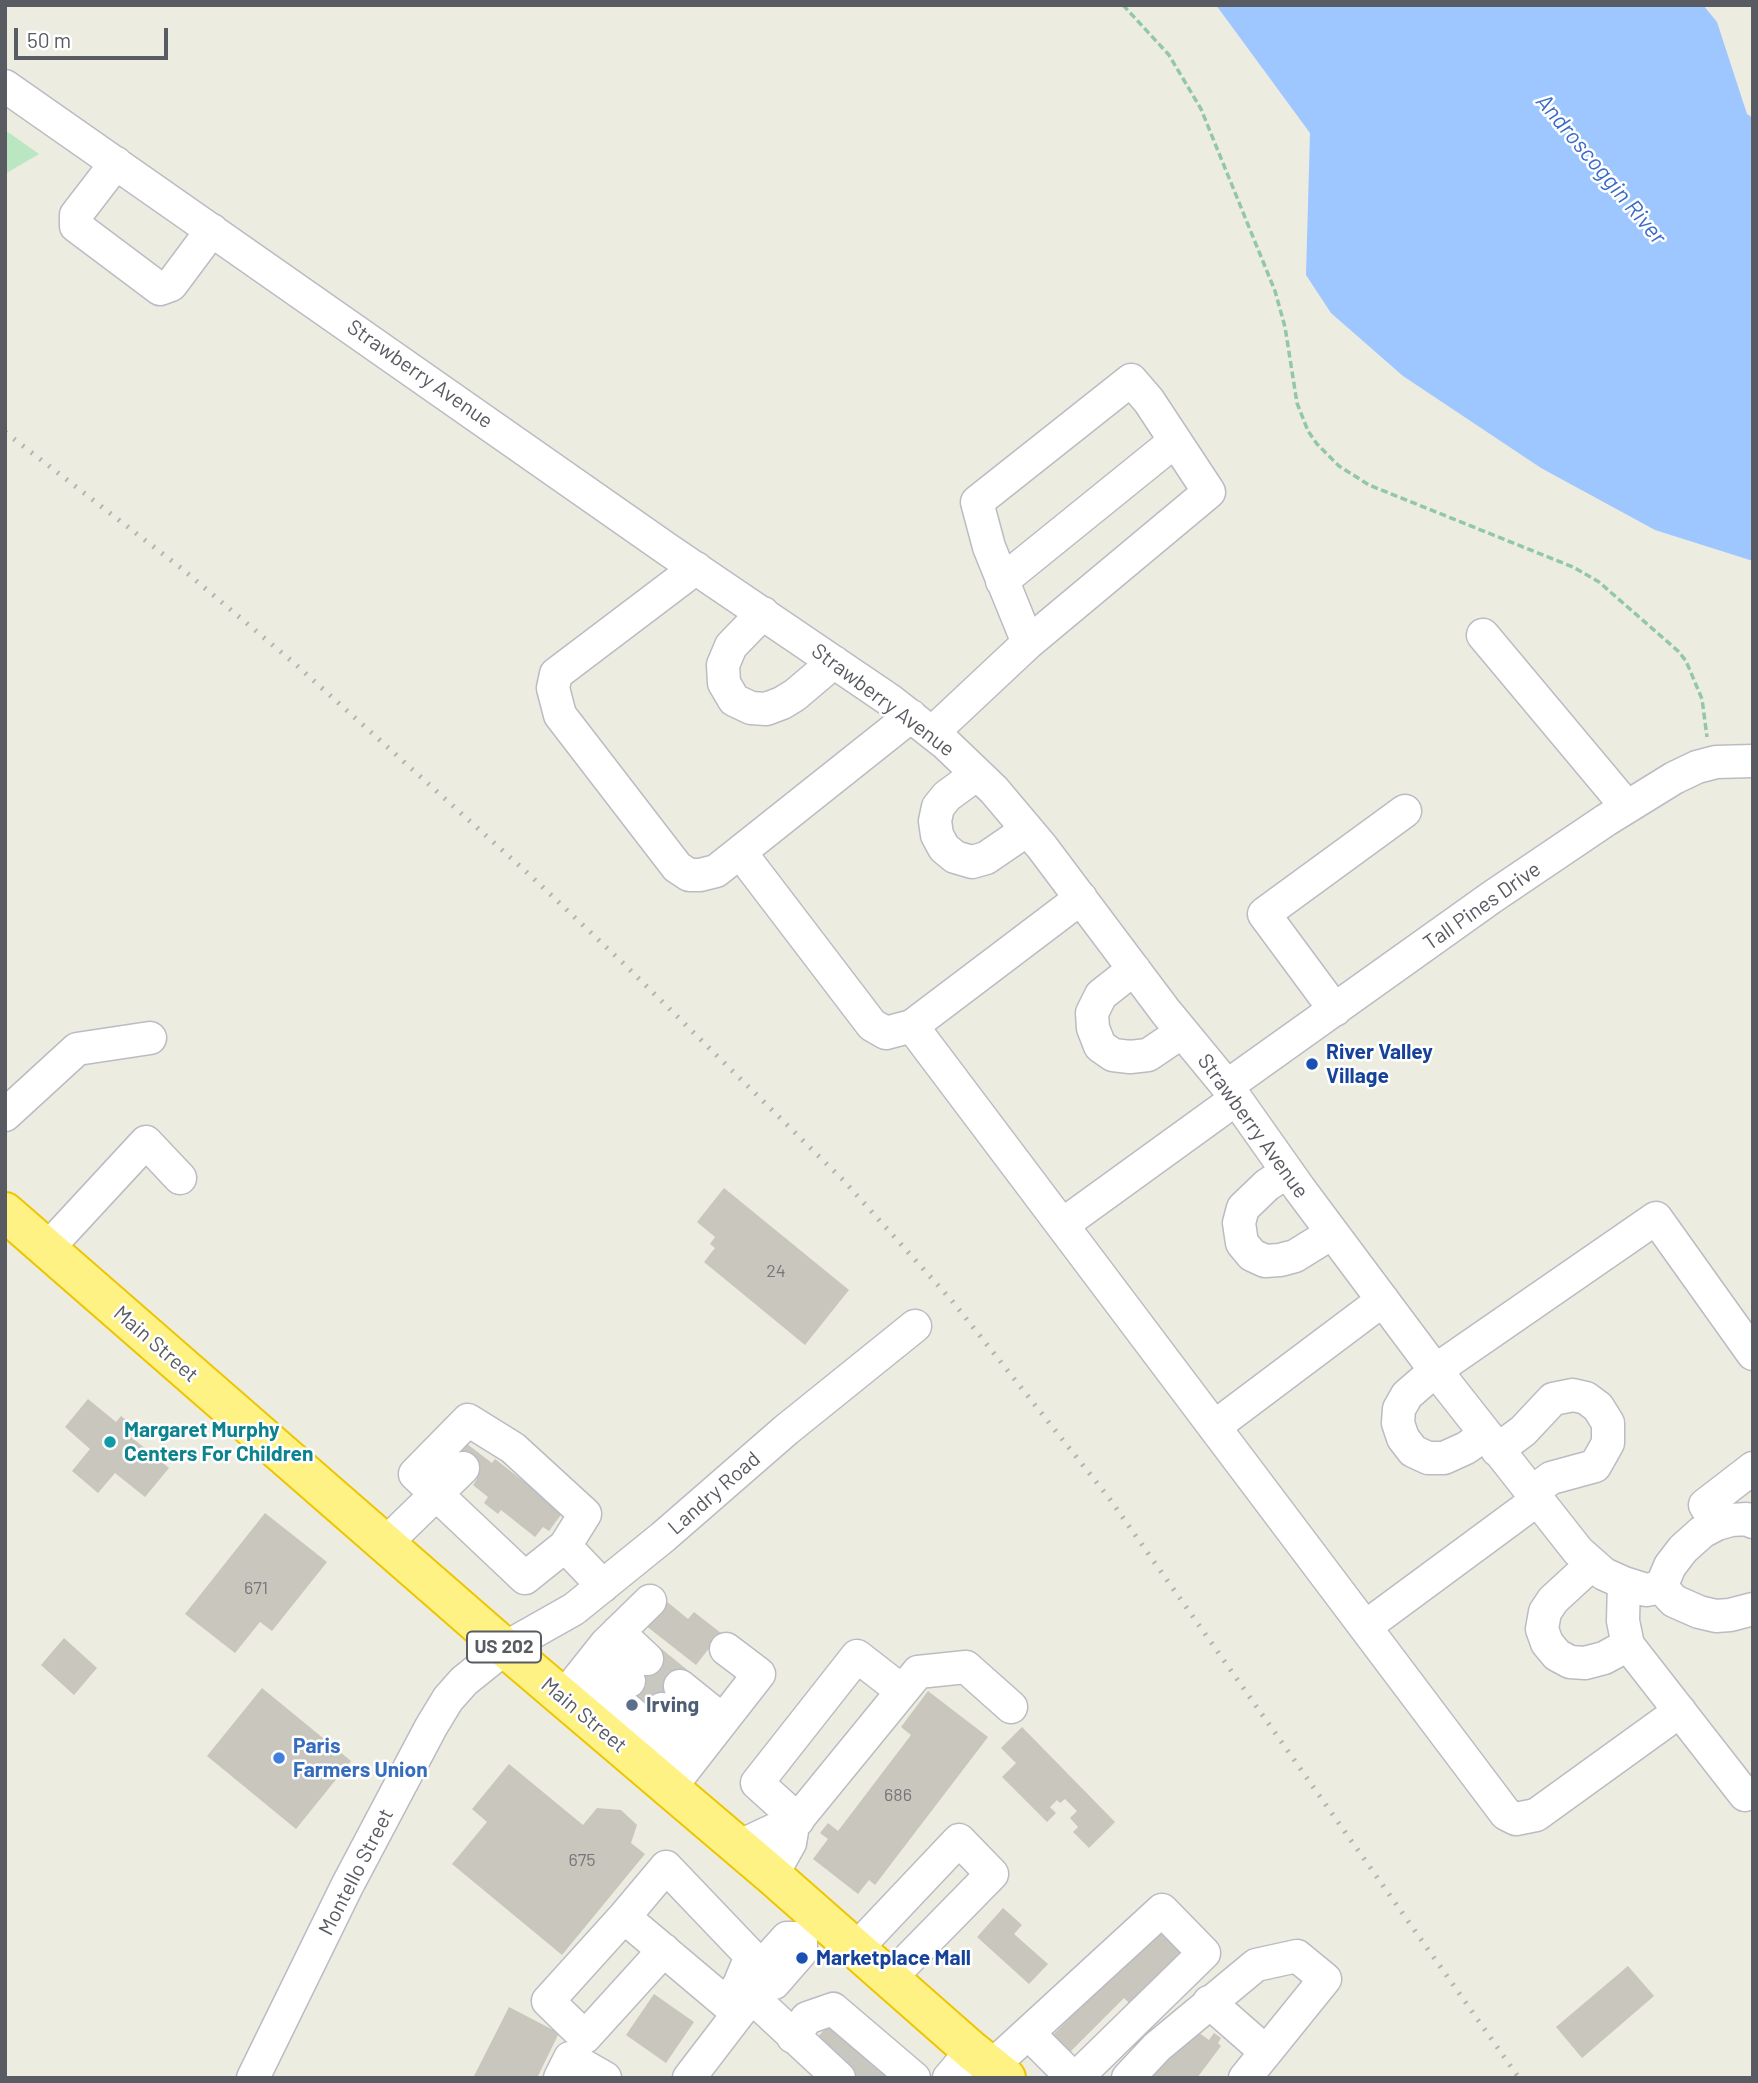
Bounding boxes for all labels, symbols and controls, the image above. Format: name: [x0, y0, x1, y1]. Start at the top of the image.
scale bar: [18, 14, 172, 58]
text: 50 m: [27, 27, 71, 52]
water label: Androscoggin River: [1530, 88, 1672, 250]
street label: Strawberry Avenue: [342, 314, 498, 434]
street label: Strawberry Avenue: [807, 638, 959, 762]
street label: Tall Pines Drive: [1419, 856, 1545, 956]
place label: River Valley Village: [1326, 1039, 1433, 1089]
street label: Strawberry Avenue: [1192, 1049, 1314, 1203]
marker: River Valley Village: [1304, 1056, 1320, 1072]
house number: 24: [766, 1260, 786, 1282]
street label: Main Street: [109, 1300, 203, 1388]
place label: Margaret Murphy Centers For Children: [124, 1417, 313, 1467]
marker: Margaret Murphy Centers For Children: [102, 1434, 118, 1450]
street label: Landry Road: [663, 1446, 765, 1540]
house number: 671: [244, 1577, 268, 1599]
road number: US 202: [467, 1632, 541, 1662]
street label: Main Street: [536, 1672, 632, 1758]
place label: Irving: [646, 1692, 699, 1718]
marker: Irving: [624, 1697, 640, 1713]
place label: Paris Farmers Union: [293, 1733, 428, 1783]
marker: Paris Farmers Union: [271, 1750, 287, 1766]
house number: 686: [884, 1784, 912, 1806]
street label: Montello Street: [313, 1804, 399, 1940]
house number: 675: [568, 1849, 596, 1871]
place label: Marketplace Mall: [816, 1945, 971, 1971]
marker: Marketplace Mall: [794, 1950, 810, 1966]

